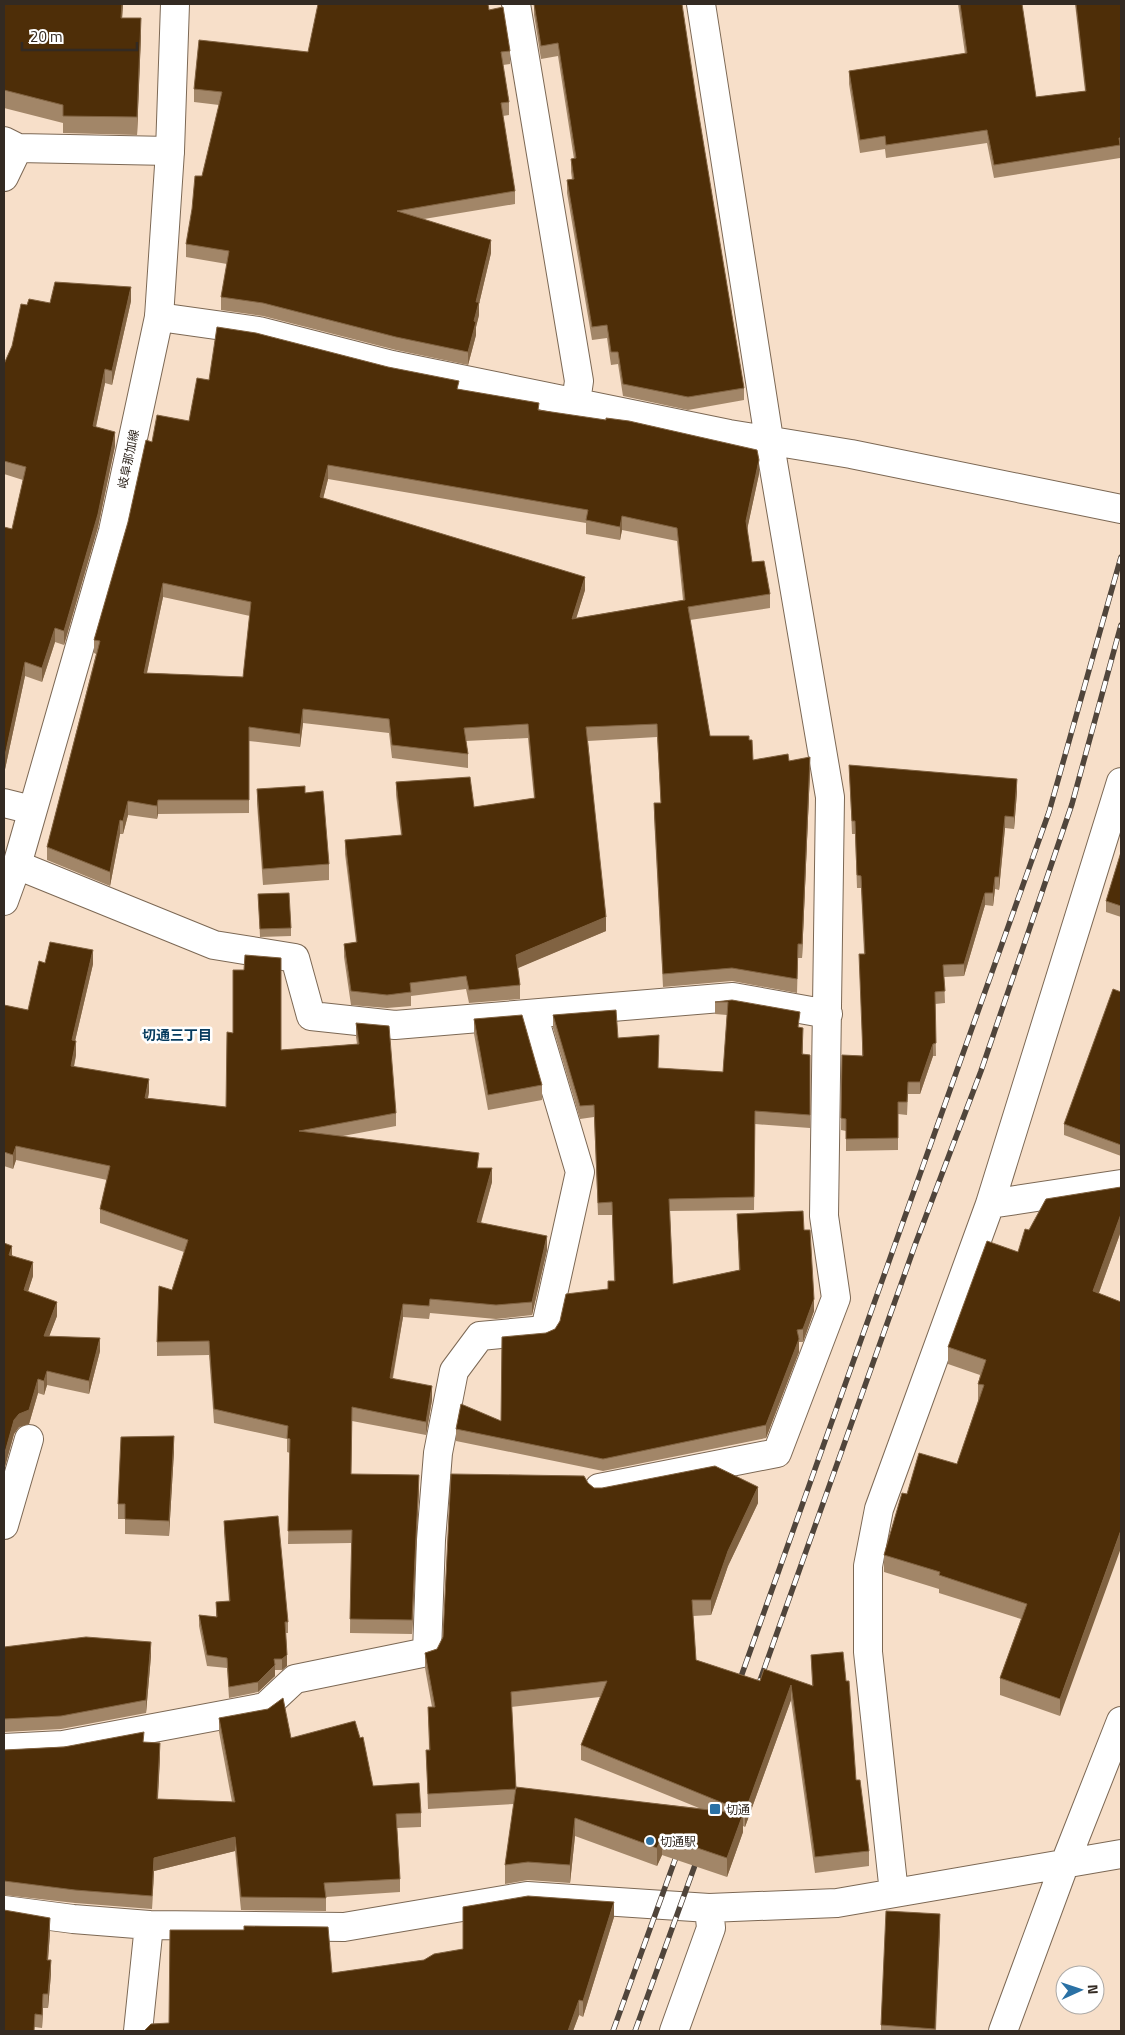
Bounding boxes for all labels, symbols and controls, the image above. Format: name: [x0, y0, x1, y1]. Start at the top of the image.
scale bar: [22, 20, 138, 52]
text: 20 m: [30, 25, 63, 48]
street label: 岐阜那加線: [112, 428, 144, 490]
district label: 切通三丁目: [142, 1024, 212, 1045]
place label: 切通: [726, 1800, 750, 1819]
marker: 切通: [708, 1802, 722, 1816]
place label: 切通駅: [660, 1832, 696, 1851]
marker: 切通駅: [644, 1835, 656, 1847]
north arrow: [1055, 1965, 1105, 2015]
text: N: [1083, 1984, 1104, 1995]

